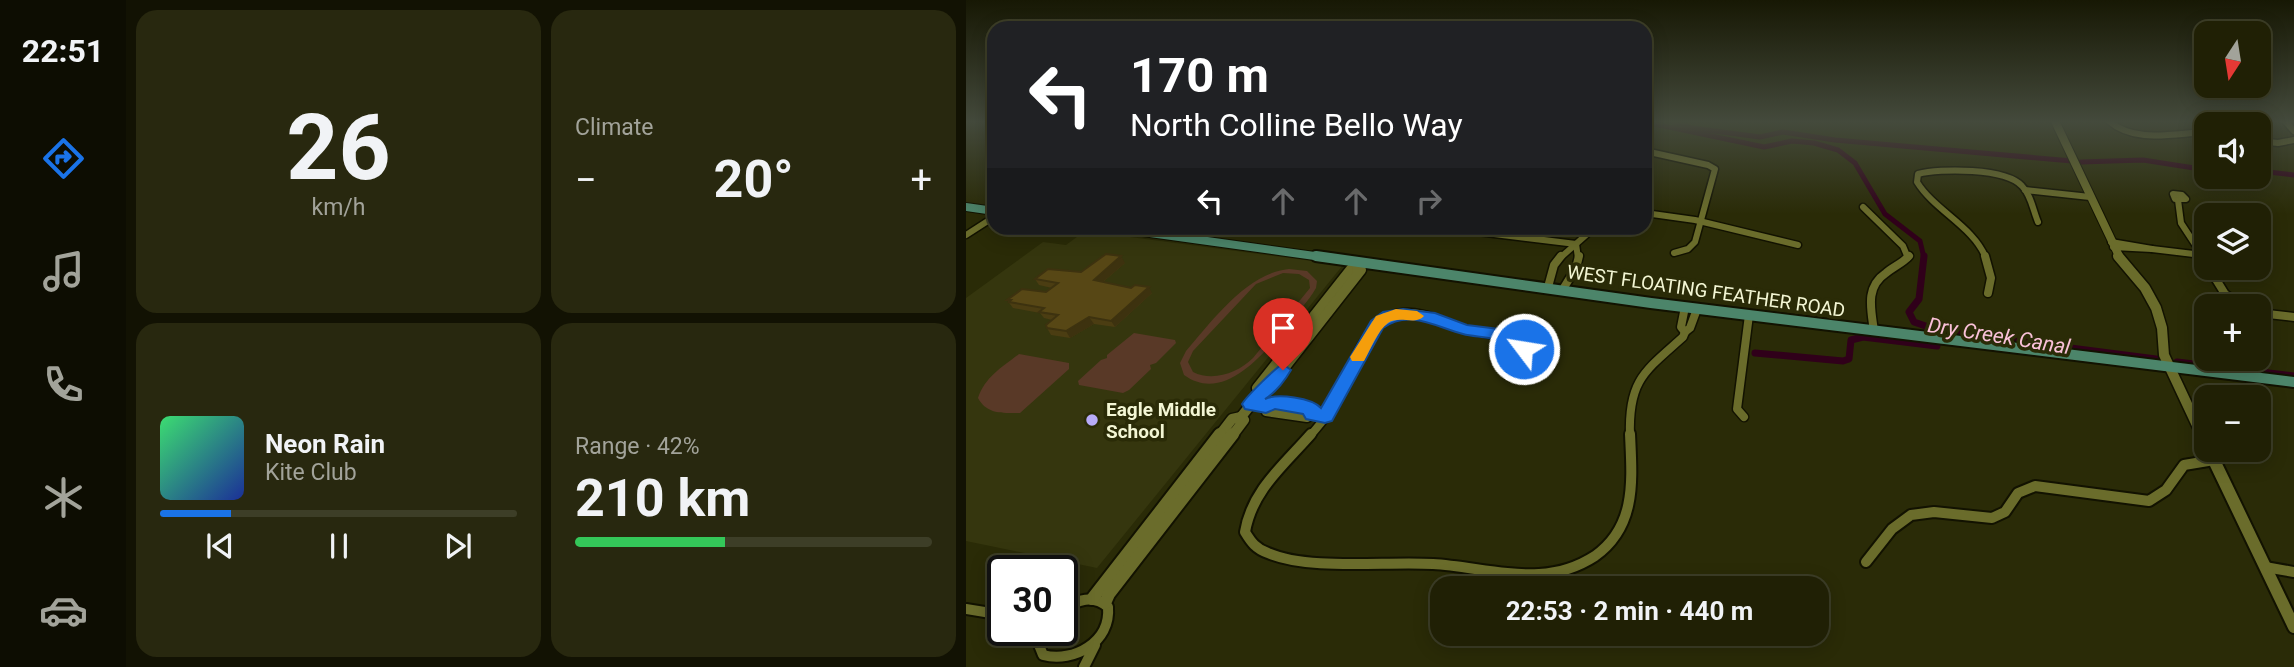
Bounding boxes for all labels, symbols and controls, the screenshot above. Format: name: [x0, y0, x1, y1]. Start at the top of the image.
north arrow: [2194, 21, 2272, 98]
map controls: [2194, 21, 2271, 462]
text: 22:51: [22, 32, 104, 70]
text: 170 m: [1130, 47, 1269, 104]
icon: left: [1015, 49, 1106, 140]
text: 26: [286, 95, 391, 201]
text: North Colline Bello Way: [1130, 106, 1463, 144]
button: sound: [2194, 112, 2271, 189]
text: Climate: [575, 114, 654, 141]
icon: directions: [39, 134, 88, 183]
text: 20°: [714, 149, 794, 210]
text: −: [575, 158, 597, 202]
text: +: [910, 158, 932, 202]
icon: left: [1191, 182, 1229, 220]
icon: ahead: [1264, 182, 1302, 220]
icon: ahead: [1337, 182, 1375, 220]
icon: right: [1410, 182, 1448, 220]
text: km/h: [312, 194, 366, 221]
button: layers: [2194, 203, 2271, 280]
icon: music: [39, 247, 88, 296]
street label: WEST FLOATING FEATHER ROAD: [1565, 260, 1847, 322]
button: +: [2194, 294, 2271, 371]
pin: [1253, 298, 1313, 370]
icon: arrive: [1264, 309, 1302, 347]
position arrow: [1487, 312, 1561, 386]
water label: Dry Creek Canal: [1926, 313, 2073, 359]
icon: phone: [39, 360, 88, 409]
button: −: [2194, 385, 2271, 462]
place label: Eagle Middle School: [1106, 398, 1216, 443]
marker: Eagle Middle School: [1084, 412, 1100, 428]
text: Neon Rain: [265, 429, 385, 459]
text: Range · 42%: [575, 433, 700, 460]
text: Kite Club: [265, 459, 357, 486]
text: 210 km: [575, 468, 750, 529]
icon: climate: [39, 473, 88, 522]
icon: previous: [201, 527, 239, 565]
icon: pause: [320, 527, 358, 565]
icon: next: [439, 527, 477, 565]
speed limit sign: 30: [987, 555, 1078, 646]
icon: car: [39, 586, 88, 635]
text: 22:53 · 2 min · 440 m: [1506, 596, 1753, 626]

